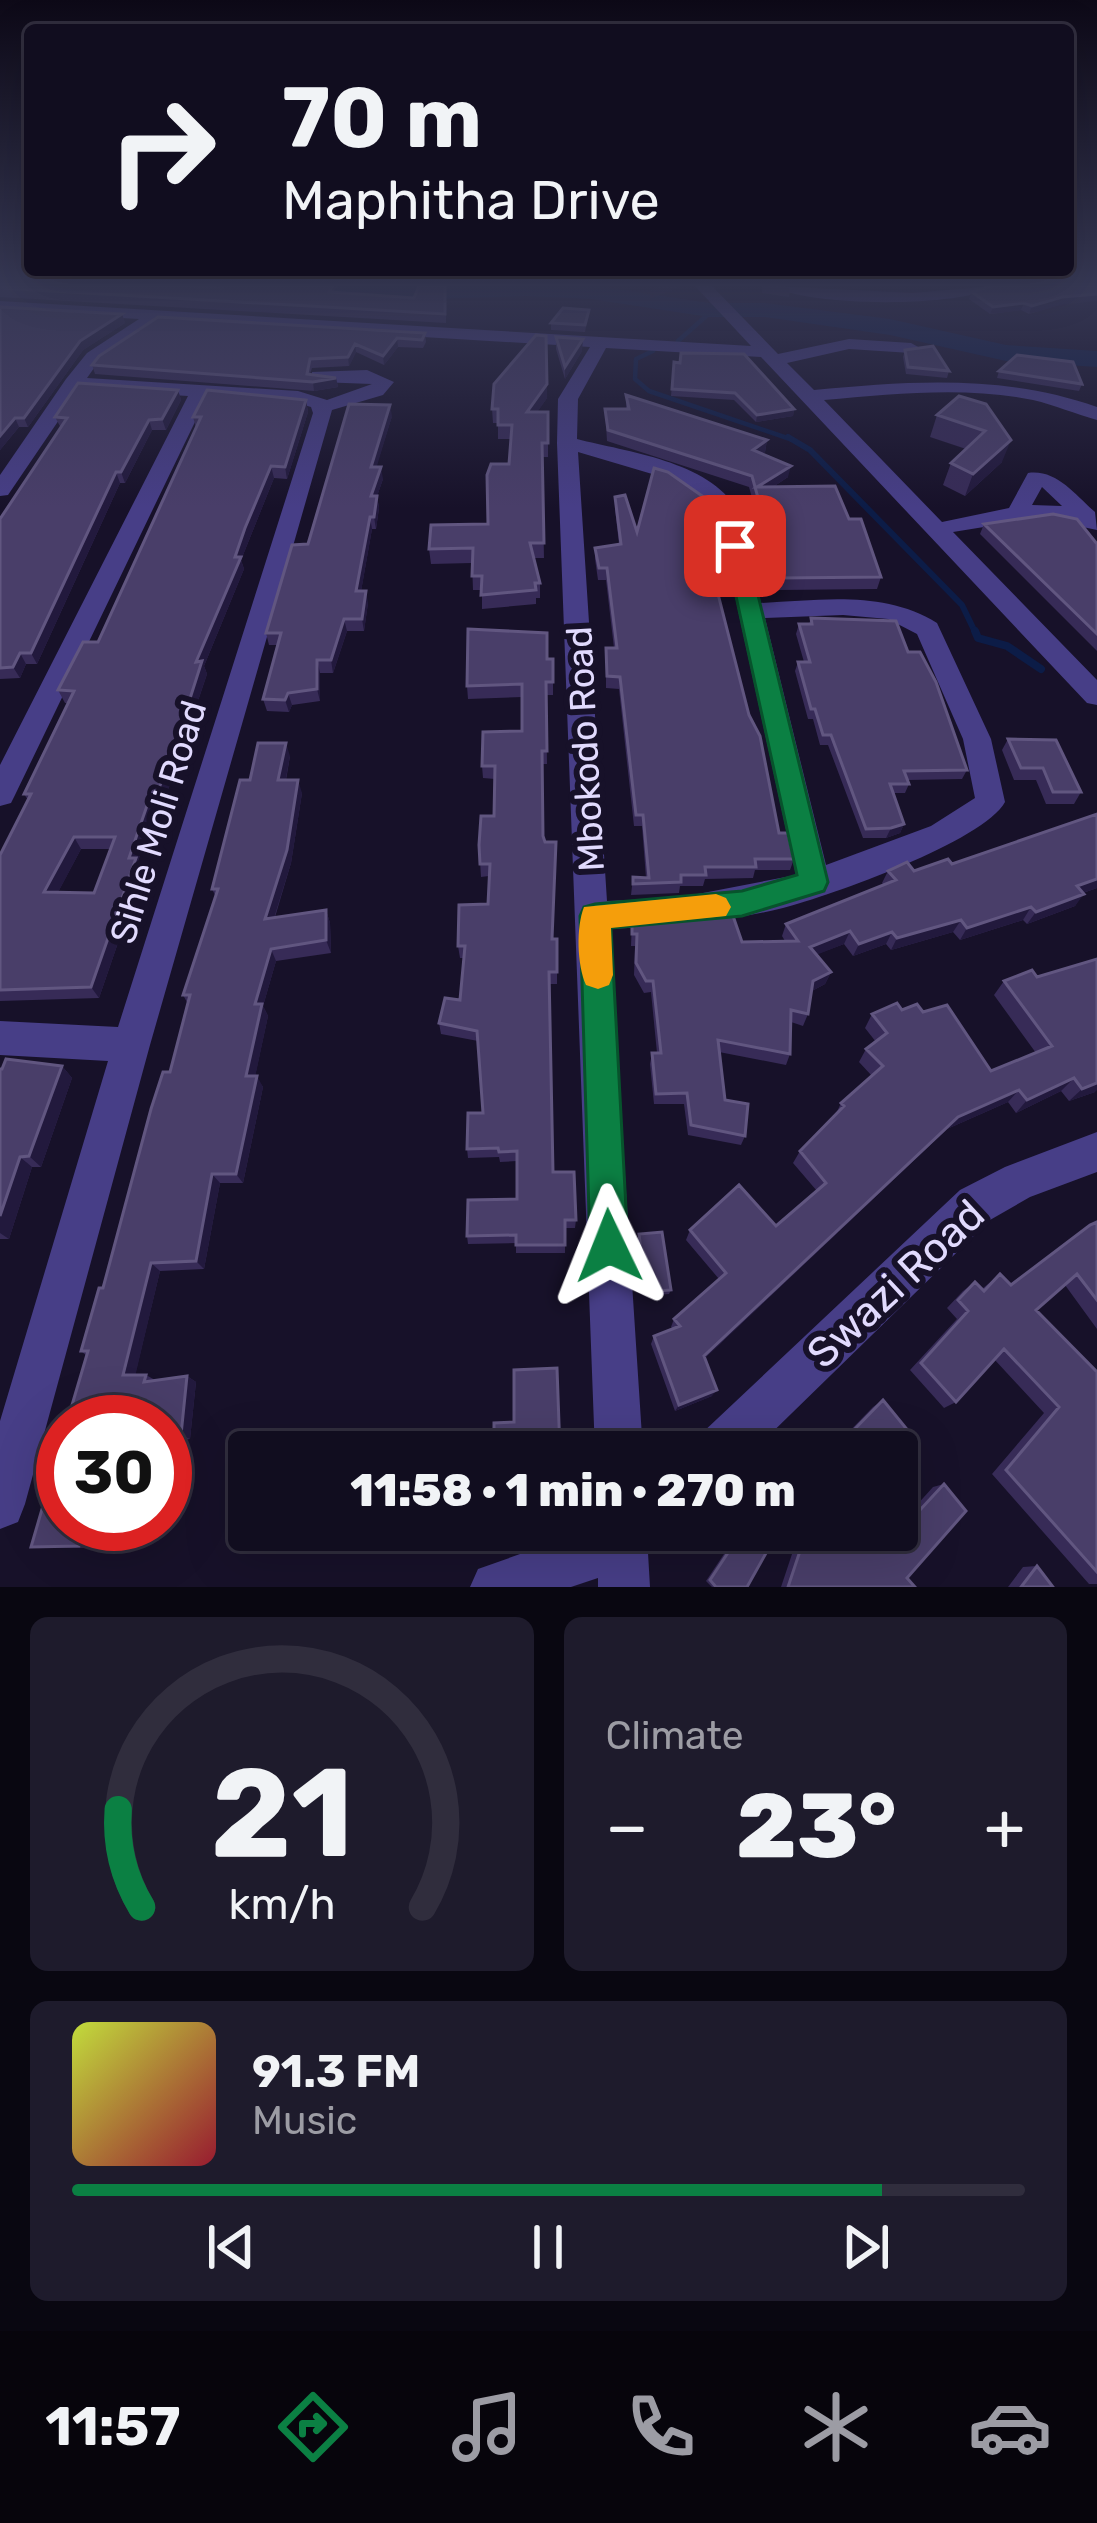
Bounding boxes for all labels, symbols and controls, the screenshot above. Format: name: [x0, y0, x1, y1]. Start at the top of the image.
text: 70 m: [282, 68, 482, 168]
icon: right: [84, 72, 240, 228]
text: Maphitha Drive: [282, 169, 660, 233]
pin: [684, 495, 786, 597]
icon: arrive: [702, 513, 768, 579]
street label: Mbokodo Road: [557, 625, 613, 873]
street label: Sihle Moli Road: [101, 695, 215, 949]
position arrow: [546, 1183, 672, 1309]
street label: Swazi Road: [797, 1189, 995, 1379]
speed limit sign: 30: [36, 1395, 192, 1551]
text: 11:58 · 1 min · 270 m: [350, 1464, 796, 1517]
text: Climate: [606, 1713, 744, 1759]
text: 21: [210, 1739, 353, 1887]
text: 23°: [736, 1773, 896, 1880]
text: −: [606, 1787, 648, 1866]
text: +: [984, 1787, 1025, 1866]
text: km/h: [228, 1879, 335, 1930]
text: 91.3 FM: [252, 2045, 420, 2098]
text: Music: [252, 2098, 357, 2144]
icon: previous: [198, 2214, 264, 2280]
icon: pause: [515, 2214, 581, 2280]
icon: next: [833, 2214, 899, 2280]
icon: directions: [271, 2385, 355, 2469]
icon: music: [445, 2385, 529, 2469]
icon: phone: [619, 2385, 703, 2469]
icon: climate: [794, 2385, 878, 2469]
icon: car: [968, 2385, 1052, 2469]
text: 11:57: [45, 2395, 180, 2459]

